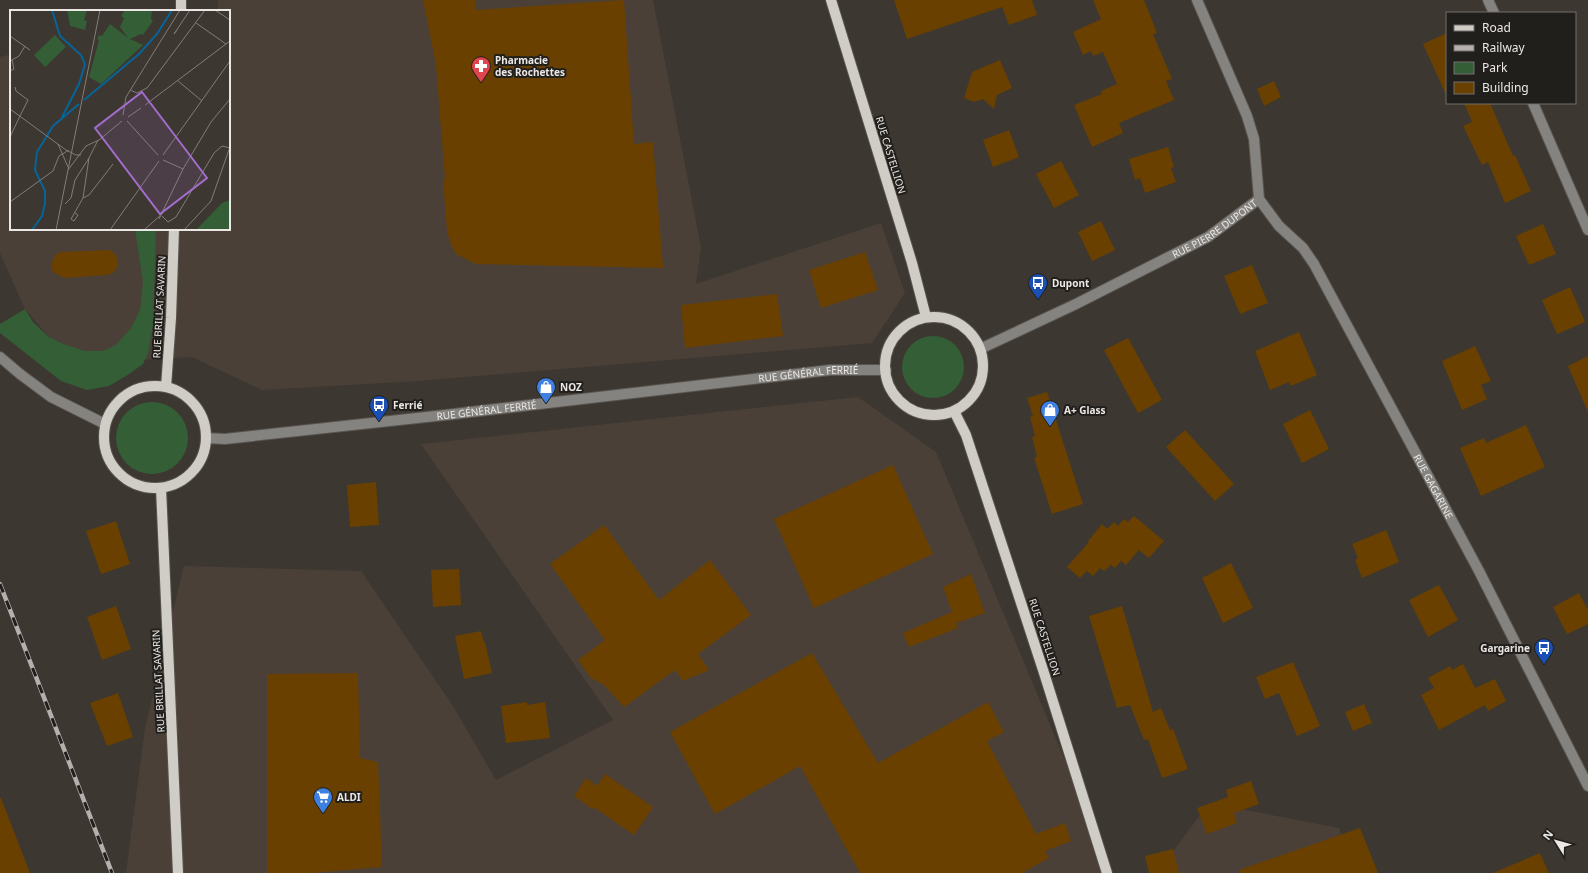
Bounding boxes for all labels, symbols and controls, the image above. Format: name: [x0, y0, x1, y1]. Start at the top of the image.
inset map: [10, 10, 230, 230]
legend: [1446, 12, 1576, 104]
text: Road: [1482, 19, 1511, 36]
text: Railway: [1482, 39, 1526, 56]
place label: Pharmacie des Rochettes: [495, 53, 565, 79]
pharmacy icon: Pharmacie des Rochettes: [470, 55, 492, 83]
text: Park: [1482, 59, 1508, 76]
text: Building: [1482, 79, 1529, 96]
street label: RUE CASTELLION: [873, 115, 909, 195]
street label: RUE PIERRE DUPONT: [1170, 196, 1260, 261]
street label: RUE BRILLAT SAVARIN: [149, 255, 169, 359]
bus stop icon: Dupont: [1027, 272, 1049, 300]
place label: Dupont: [1052, 276, 1090, 290]
street label: RUE GÉNÉRAL FERRIÉ: [758, 363, 858, 385]
shop icon: NOZ: [535, 376, 557, 404]
place label: NOZ: [560, 380, 582, 394]
bus stop icon: Ferrié: [368, 394, 390, 422]
street label: RUE GÉNÉRAL FERRIÉ: [436, 397, 537, 423]
place label: Ferrié: [393, 398, 422, 412]
shop icon: A+ Glass: [1039, 399, 1061, 427]
place label: A+ Glass: [1064, 403, 1106, 417]
street label: RUE GAGARINE: [1410, 451, 1457, 521]
street label: RUE CASTELLION: [1026, 597, 1064, 677]
street label: RUE BRILLAT SAVARIN: [148, 629, 168, 733]
bus stop icon: Gargarine: [1533, 637, 1555, 665]
place label: Gargarine: [1480, 641, 1530, 655]
supermarket icon: ALDI: [312, 786, 334, 814]
place label: ALDI: [337, 790, 361, 804]
north arrow: [1536, 821, 1576, 861]
text: N: [1539, 827, 1556, 843]

